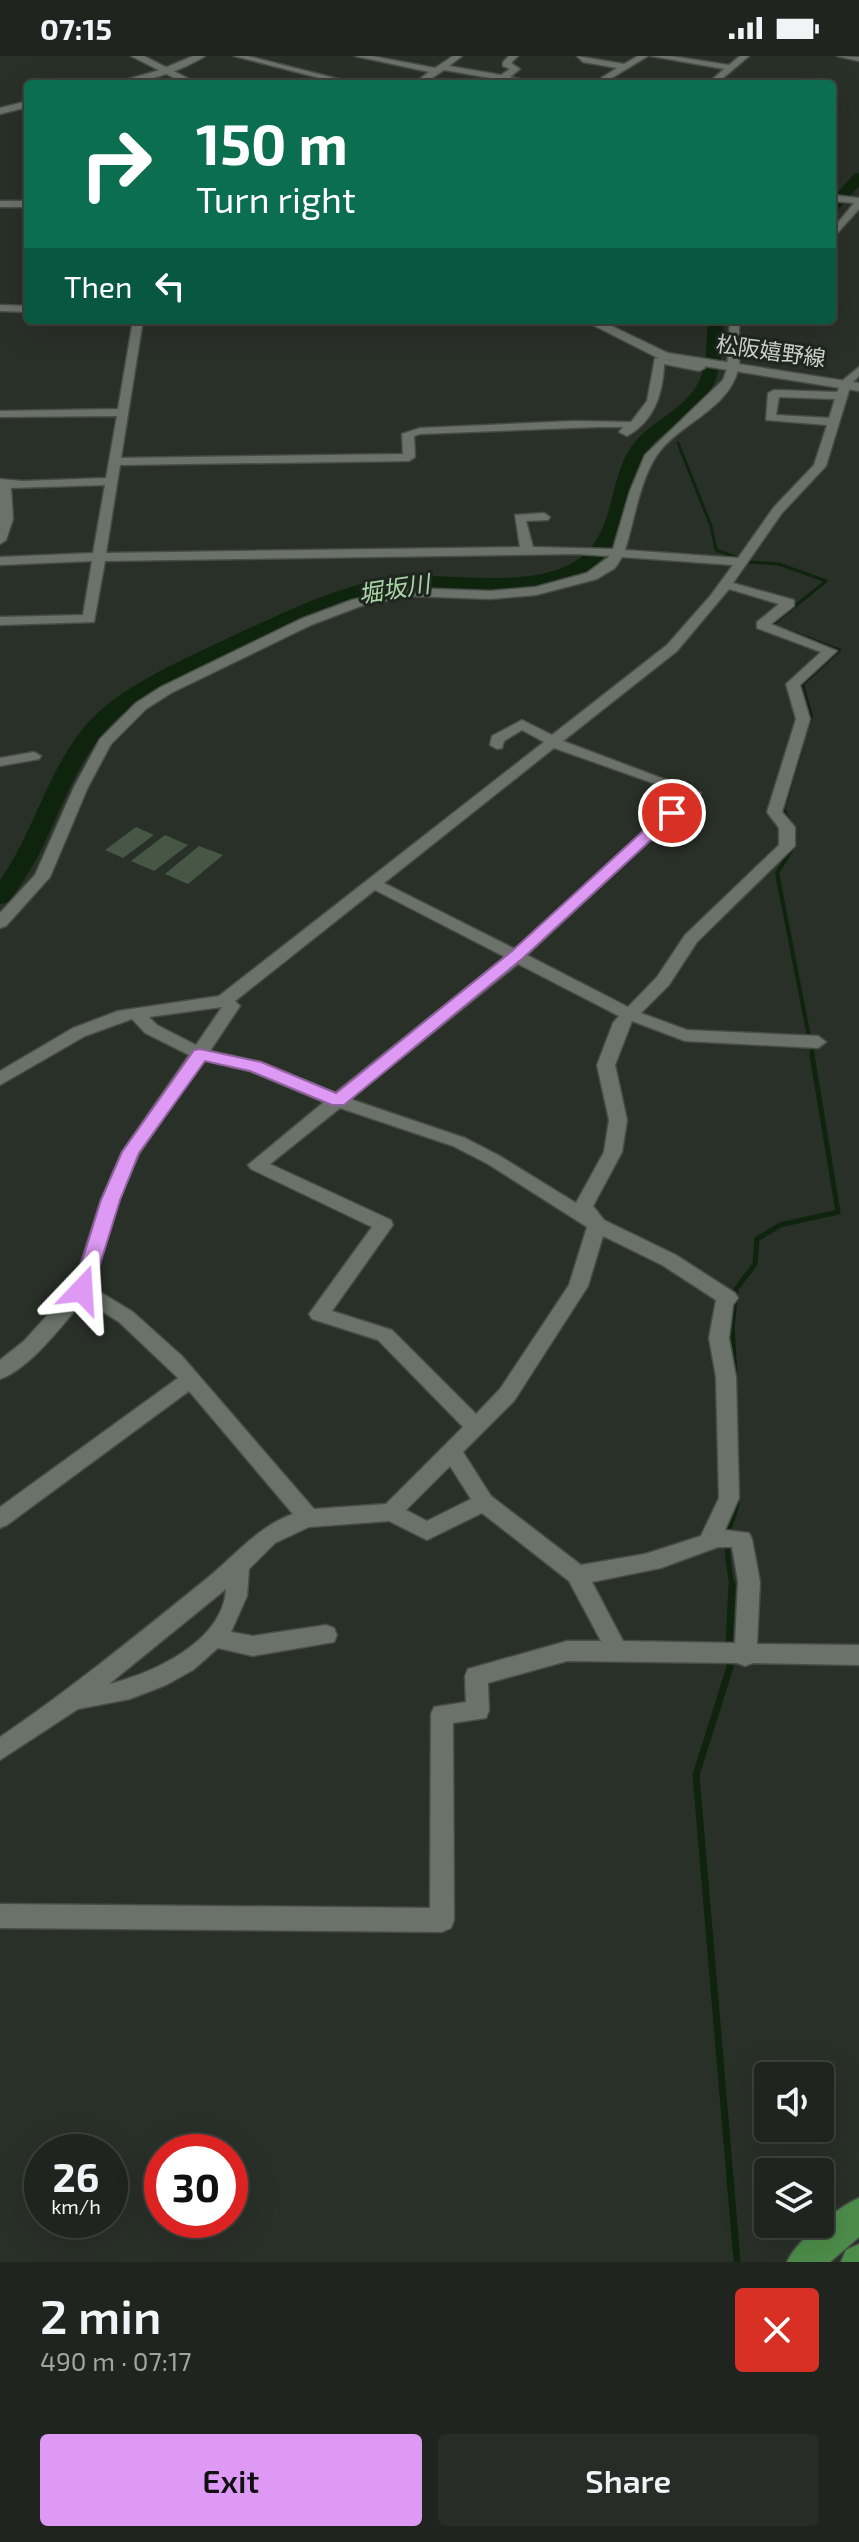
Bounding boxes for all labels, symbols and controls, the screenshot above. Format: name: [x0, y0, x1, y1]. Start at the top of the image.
text: 07:15: [40, 10, 112, 46]
text: 150 m: [196, 109, 348, 176]
icon: right: [64, 112, 168, 216]
text: Turn right: [196, 177, 356, 220]
icon: left: [148, 264, 192, 308]
text: Then: [64, 268, 132, 304]
street label: 松阪嬉野線: [715, 329, 827, 371]
water label: 堀坂川: [356, 568, 435, 608]
pin: [638, 779, 706, 847]
icon: arrive: [650, 791, 694, 835]
position arrow: [40, 1248, 124, 1332]
map controls: [754, 2062, 834, 2238]
button: sound: [754, 2062, 834, 2142]
speed limit sign: 30: [144, 2134, 248, 2238]
text: 26: [53, 2152, 99, 2200]
button: layers: [754, 2158, 834, 2238]
text: km/h: [51, 2194, 101, 2218]
text: 2 min: [40, 2286, 161, 2344]
button: close: [735, 2288, 819, 2372]
text: 490 m · 07:17: [40, 2345, 192, 2376]
button: Exit: [40, 2434, 422, 2526]
button: Share: [438, 2434, 819, 2526]

